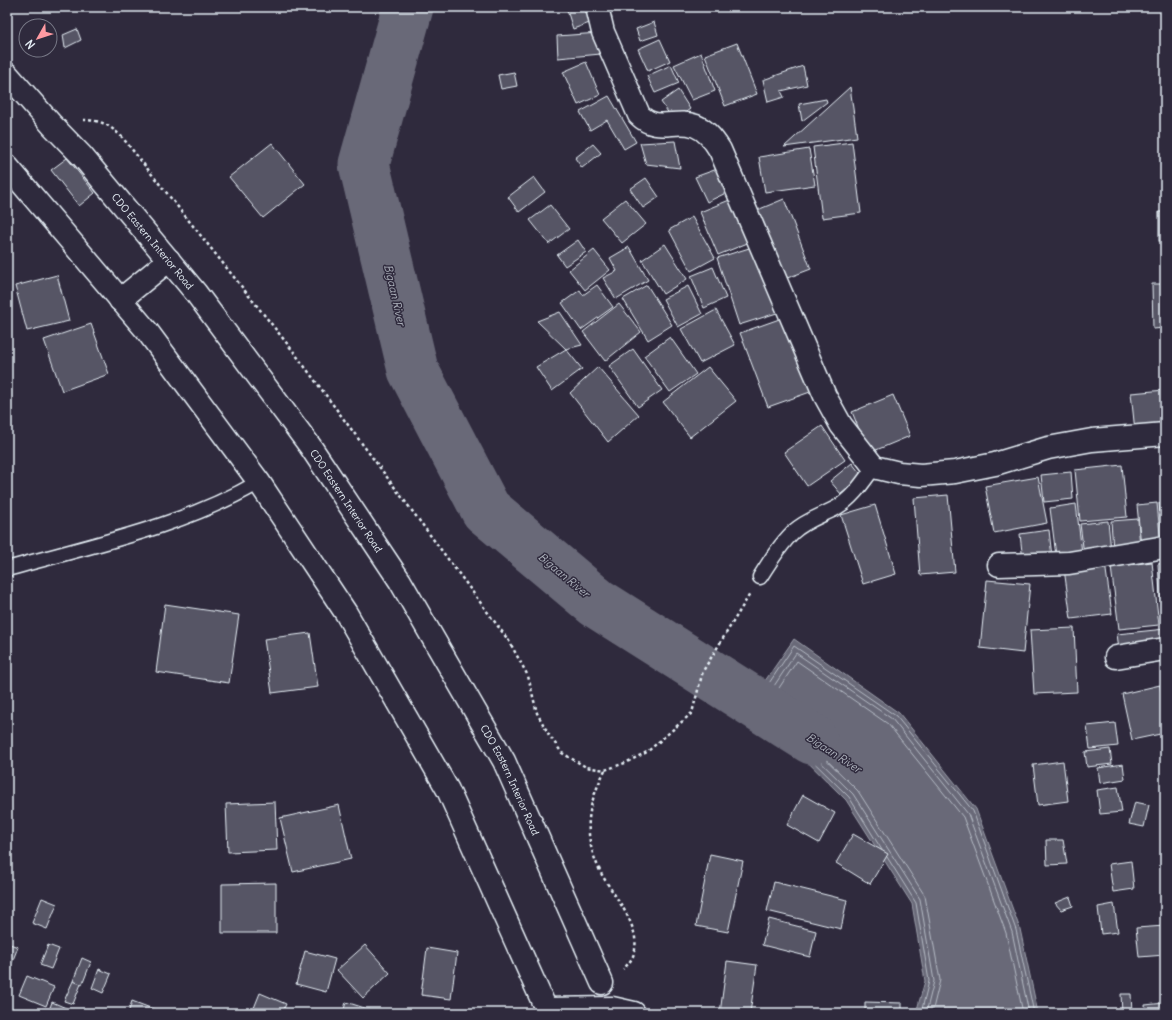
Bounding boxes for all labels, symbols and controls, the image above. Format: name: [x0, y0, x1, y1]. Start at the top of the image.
north arrow: [18, 18, 58, 58]
text: N: [22, 37, 38, 52]
street label: CDO Eastern Interior Road: [109, 191, 196, 292]
water label: Bigaan River: [381, 263, 409, 329]
street label: CDO Eastern Interior Road: [307, 447, 385, 555]
water label: Bigaan River: [536, 550, 594, 601]
street label: CDO Eastern Interior Road: [477, 723, 542, 837]
water label: Bigaan River: [804, 730, 865, 777]

